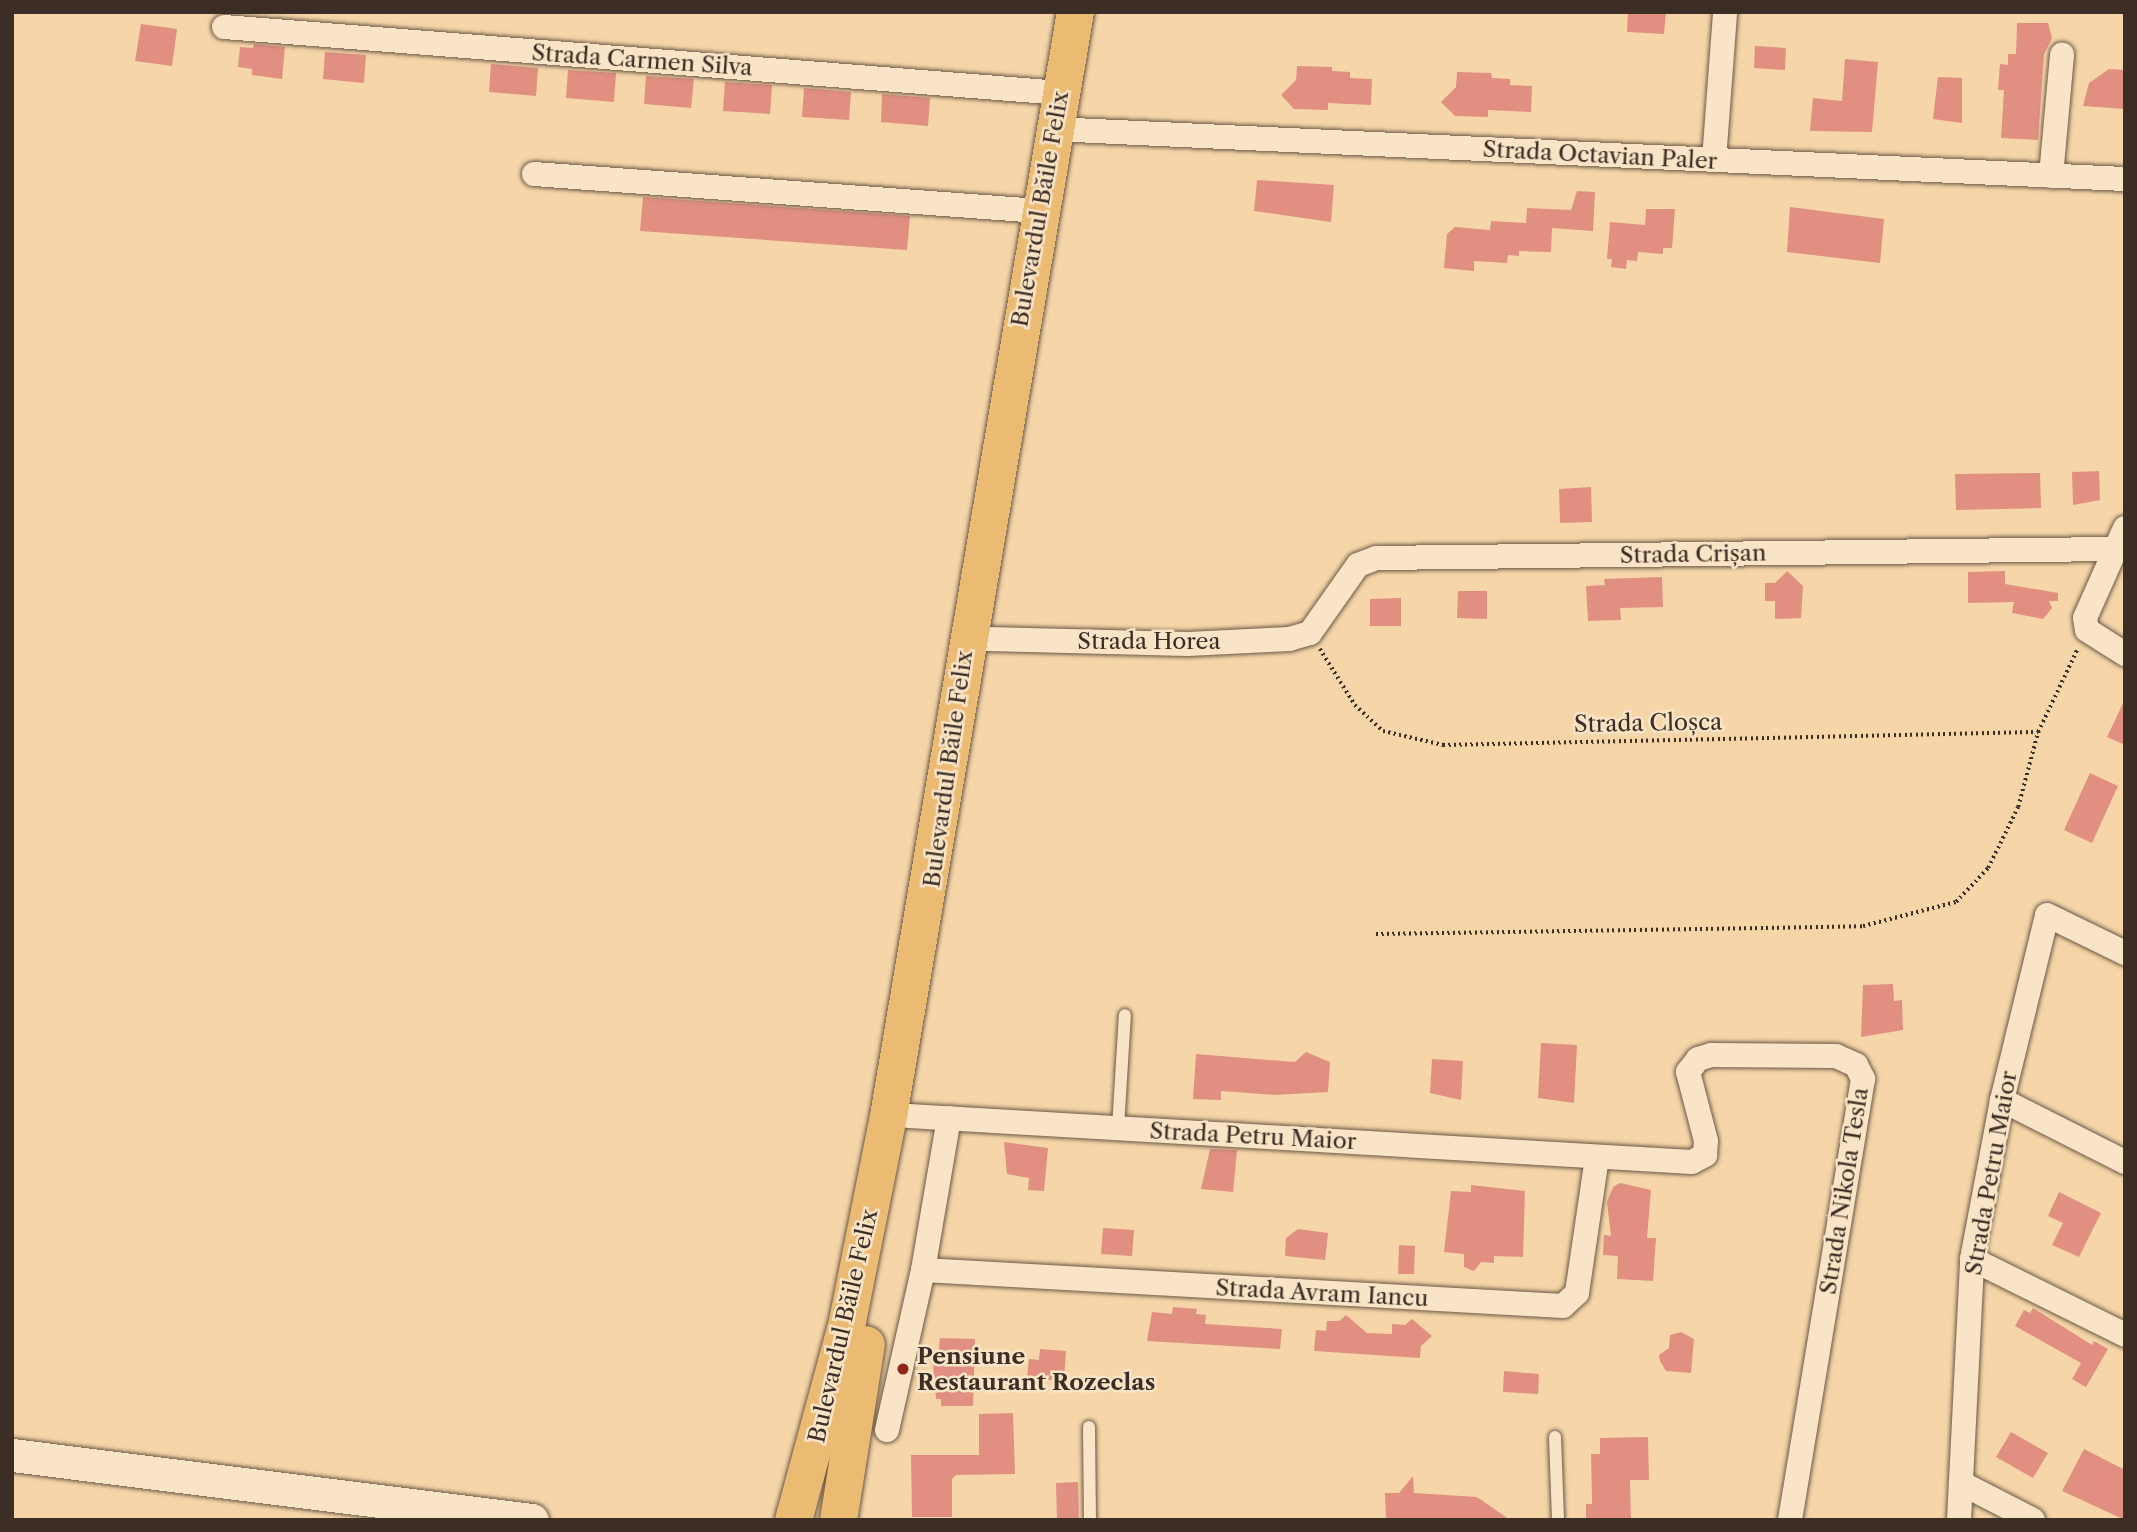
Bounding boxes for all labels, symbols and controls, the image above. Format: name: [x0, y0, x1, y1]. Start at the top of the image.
street label: Strada Carmen Silva: [531, 39, 753, 81]
street label: Bulevardul Băile Felix: [1006, 89, 1074, 329]
street label: Strada Octavian Paler: [1482, 135, 1718, 175]
street label: Strada Crișan: [1619, 539, 1767, 569]
street label: Strada Horea: [1077, 627, 1221, 655]
street label: Bulevardul Băile Felix: [918, 649, 978, 889]
street label: Strada Cloșca: [1573, 708, 1723, 738]
street label: Strada Petru Maior: [1959, 1068, 2023, 1278]
street label: Strada Nikola Tesla: [1814, 1085, 1874, 1297]
street label: Strada Petru Maior: [1149, 1117, 1357, 1155]
street label: Bulevardul Băile Felix: [803, 1206, 883, 1446]
street label: Strada Avram Iancu: [1214, 1274, 1430, 1312]
place label: Pensiune Restaurant Rozeclas: [917, 1342, 1155, 1396]
marker: Pensiune Restaurant Rozeclas: [895, 1361, 911, 1377]

